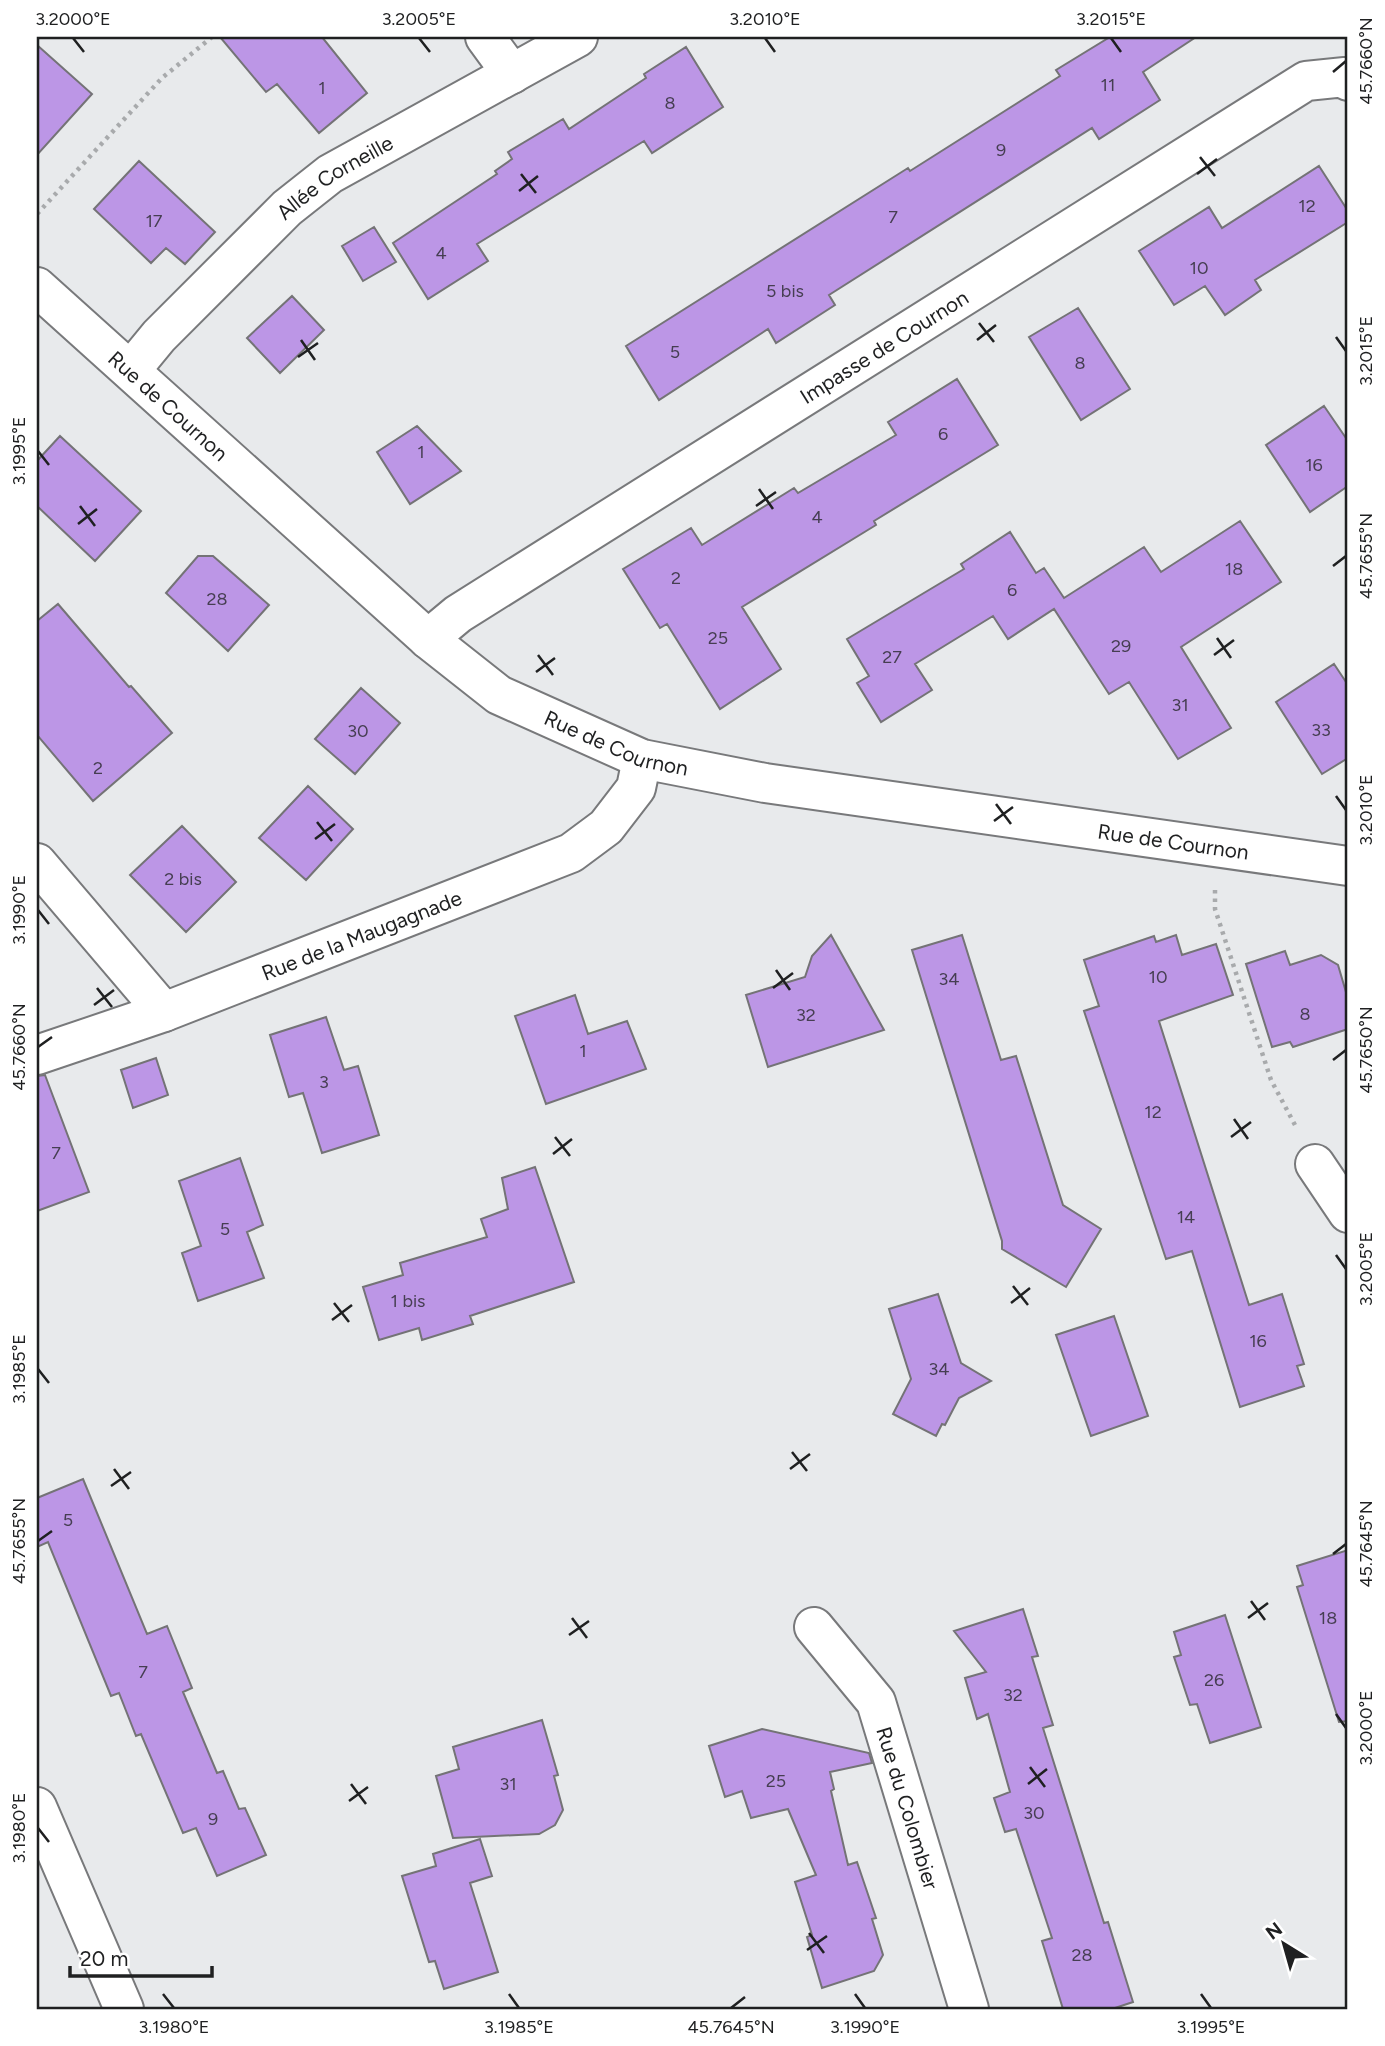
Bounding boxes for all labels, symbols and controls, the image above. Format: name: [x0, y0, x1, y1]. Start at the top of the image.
text: 3.2000°E: [35, 8, 111, 30]
text: 3.2005°E: [382, 8, 456, 30]
text: 3.2010°E: [729, 8, 801, 30]
text: 3.2015°E: [1076, 8, 1146, 30]
text: 45.7660°N: [1355, 17, 1377, 105]
house number: 11: [1101, 74, 1115, 96]
house number: 1: [318, 77, 326, 99]
house number: 8: [664, 92, 676, 114]
street label: Allée Corneille: [271, 129, 397, 224]
house number: 9: [996, 139, 1006, 161]
house number: 12: [1298, 195, 1316, 217]
house number: 7: [888, 206, 898, 228]
house number: 17: [145, 210, 163, 232]
house number: 4: [435, 242, 447, 264]
house number: 10: [1190, 257, 1208, 279]
house number: 5 bis: [766, 280, 804, 302]
street label: Impasse de Cournon: [795, 284, 972, 408]
text: 3.2015°E: [1355, 316, 1377, 386]
house number: 5: [670, 341, 680, 363]
street label: Rue de Cournon: [104, 345, 234, 466]
house number: 8: [1074, 352, 1086, 374]
text: 3.1995°E: [8, 417, 30, 486]
house number: 6: [938, 423, 948, 445]
house number: 1: [417, 441, 425, 463]
house number: 16: [1305, 454, 1323, 476]
house number: 4: [811, 506, 823, 528]
text: 45.7655°N: [1355, 513, 1377, 599]
house number: 18: [1225, 558, 1243, 580]
house number: 2: [671, 567, 681, 589]
house number: 6: [1007, 579, 1017, 601]
house number: 28: [206, 588, 228, 610]
house number: 25: [708, 627, 728, 649]
house number: 29: [1111, 635, 1131, 657]
house number: 27: [882, 646, 902, 668]
house number: 31: [1171, 694, 1189, 716]
street label: Rue de Cournon: [541, 705, 690, 780]
house number: 33: [1311, 719, 1331, 741]
house number: 30: [347, 720, 369, 742]
house number: 2: [93, 757, 103, 779]
text: 3.2010°E: [1355, 774, 1377, 846]
street label: Rue de Cournon: [1096, 818, 1251, 864]
house number: 2 bis: [164, 868, 202, 890]
text: 3.1990°E: [8, 875, 30, 945]
street label: Rue de la Maugagnade: [258, 885, 465, 985]
house number: 10: [1149, 966, 1167, 988]
house number: 34: [939, 968, 959, 990]
text: 45.7660°N: [8, 1003, 30, 1091]
house number: 8: [1299, 1003, 1311, 1025]
house number: 32: [796, 1004, 816, 1026]
text: 45.7650°N: [1355, 1006, 1377, 1094]
house number: 1: [579, 1040, 587, 1062]
house number: 3: [319, 1071, 329, 1093]
house number: 12: [1144, 1101, 1162, 1123]
house number: 7: [51, 1142, 61, 1164]
house number: 14: [1177, 1206, 1195, 1228]
house number: 5: [220, 1218, 230, 1240]
text: 3.2005°E: [1355, 1232, 1377, 1306]
house number: 1 bis: [391, 1290, 426, 1312]
house number: 16: [1249, 1330, 1267, 1352]
text: 3.1985°E: [8, 1334, 30, 1404]
house number: 34: [929, 1358, 949, 1380]
text: 45.7655°N: [8, 1498, 30, 1584]
text: 45.7645°N: [1355, 1500, 1377, 1588]
house number: 5: [63, 1509, 73, 1531]
house number: 18: [1319, 1607, 1337, 1629]
house number: 7: [138, 1661, 148, 1683]
house number: 26: [1204, 1669, 1224, 1691]
house number: 32: [1003, 1684, 1023, 1706]
text: 3.2000°E: [1355, 1690, 1377, 1766]
street label: Rue du Colombier: [872, 1724, 944, 1892]
house number: 25: [766, 1770, 786, 1792]
house number: 31: [499, 1773, 517, 1795]
text: 3.1980°E: [8, 1792, 30, 1864]
house number: 30: [1023, 1802, 1045, 1824]
house number: 9: [208, 1808, 218, 1830]
north arrow: [1248, 1910, 1318, 1980]
text: N: [1261, 1917, 1287, 1944]
scale bar: [70, 1934, 212, 1978]
house number: 28: [1071, 1944, 1093, 1966]
text: 20 m: [80, 1946, 128, 1971]
text: 3.1980°E: [138, 2016, 210, 2038]
text: 3.1985°E: [484, 2016, 554, 2038]
text: 45.7645°N: [687, 2016, 775, 2038]
text: 3.1990°E: [830, 2016, 900, 2038]
text: 3.1995°E: [1177, 2016, 1246, 2038]

